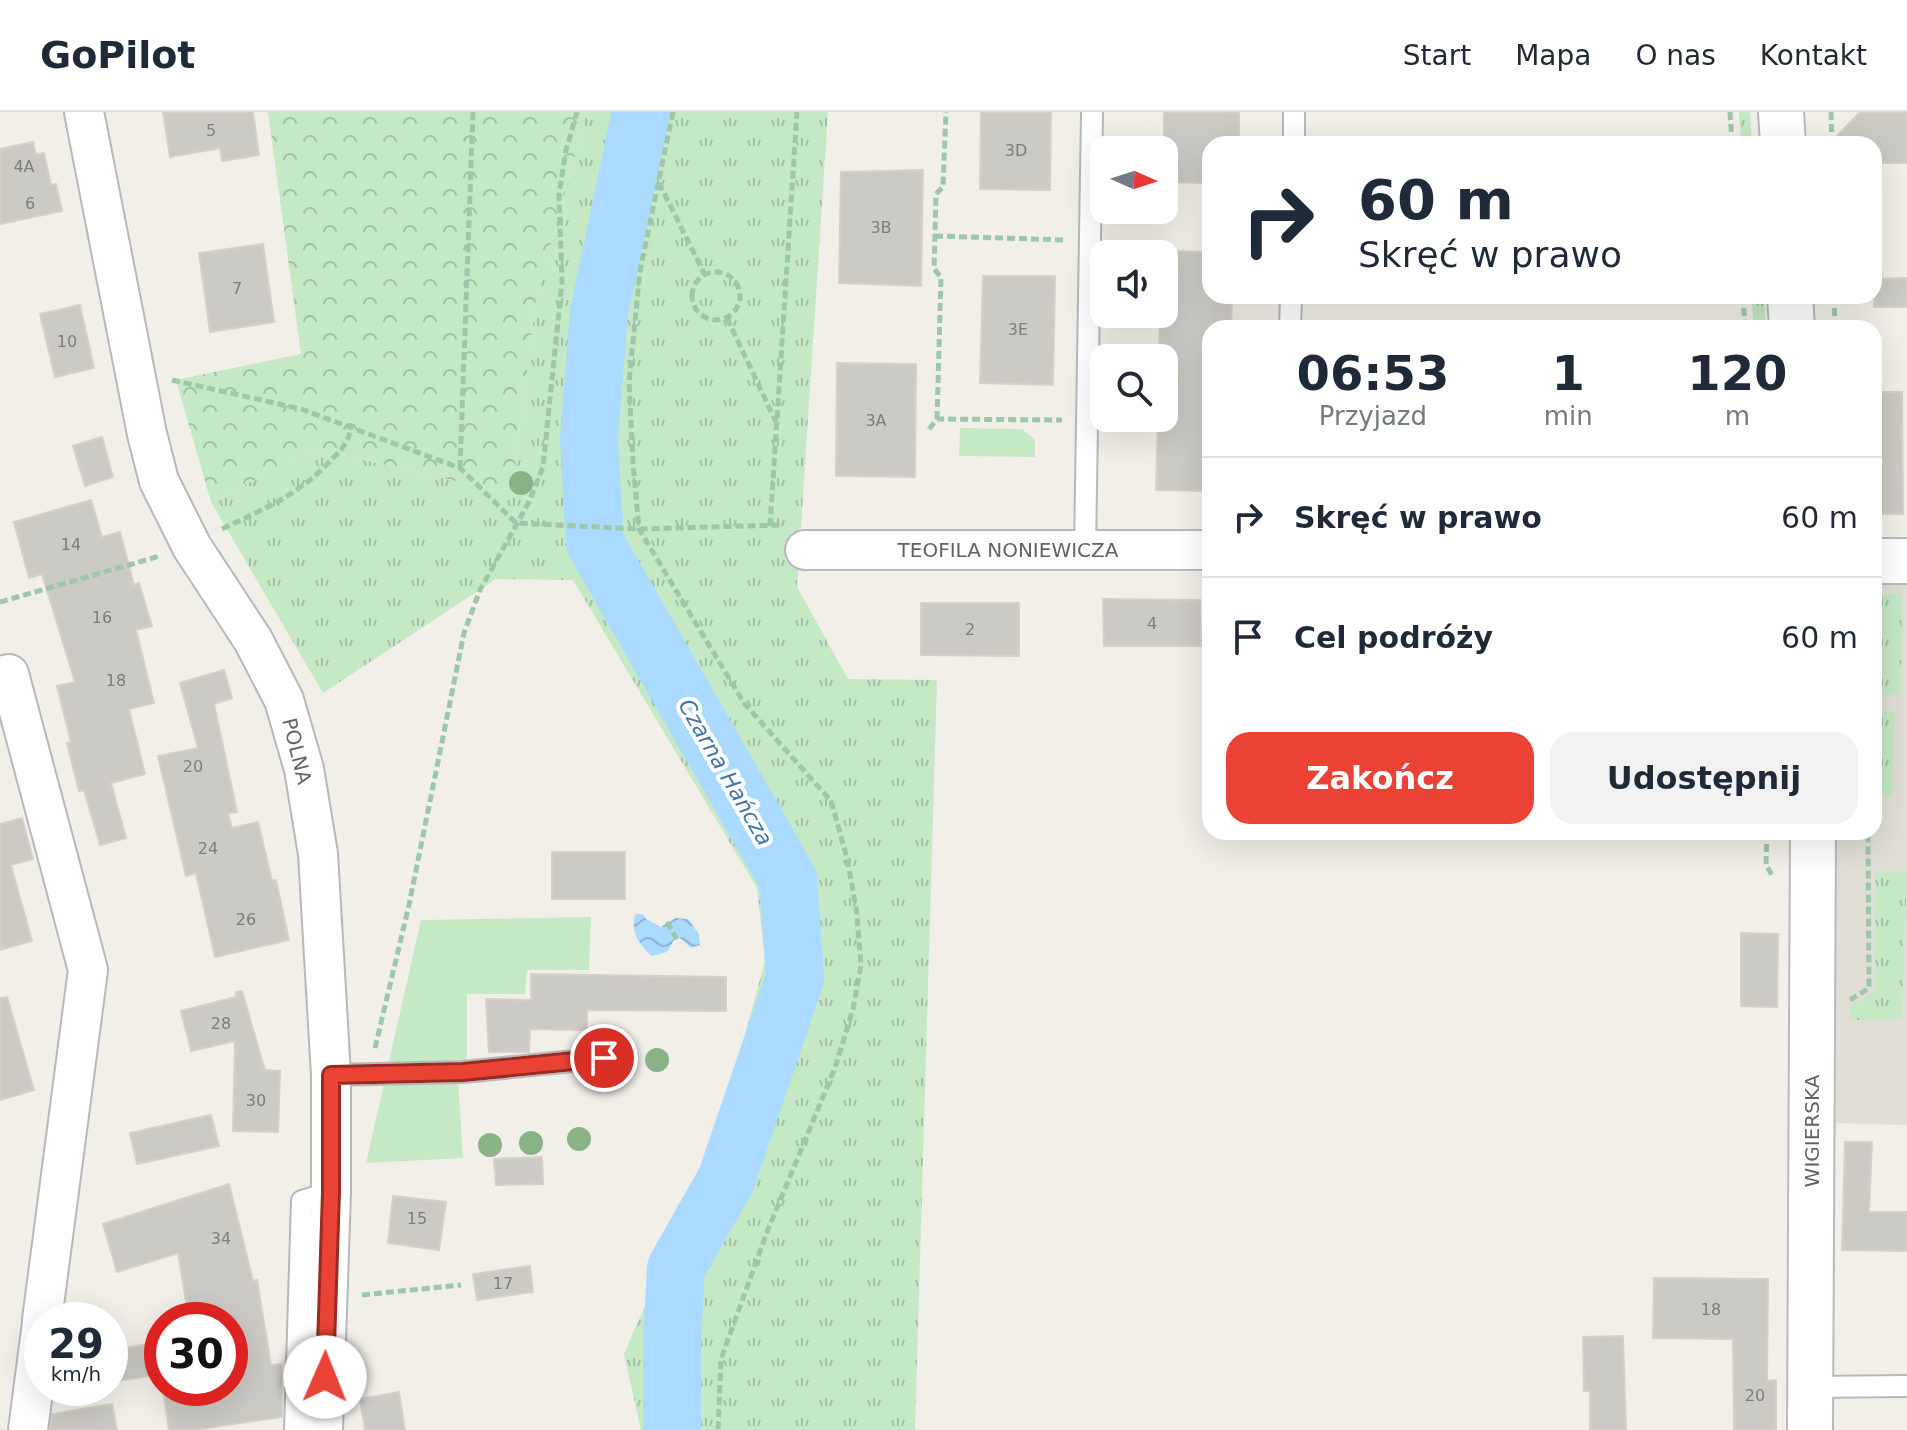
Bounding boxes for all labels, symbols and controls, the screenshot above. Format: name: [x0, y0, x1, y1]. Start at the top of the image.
text: GoPilot: [40, 33, 195, 77]
text: Start: [1403, 39, 1471, 72]
text: Mapa: [1515, 39, 1591, 72]
text: O nas: [1635, 39, 1716, 72]
text: Kontakt: [1760, 39, 1867, 72]
house number: 5: [206, 121, 216, 140]
north arrow: [1090, 136, 1178, 224]
map controls: [1090, 136, 1178, 432]
house number: 3D: [1005, 141, 1027, 160]
house number: 4A: [13, 157, 35, 176]
text: 60 m: [1358, 167, 1514, 232]
icon: right: [1226, 168, 1330, 272]
house number: 6: [25, 194, 35, 213]
house number: 3B: [870, 218, 892, 237]
text: Skręć w prawo: [1358, 234, 1622, 275]
button: sound: [1090, 240, 1178, 328]
house number: 7: [232, 279, 242, 298]
house number: 3E: [1008, 320, 1028, 339]
house number: 10: [57, 332, 77, 351]
button: search: [1090, 344, 1178, 432]
text: 06:53: [1296, 345, 1449, 401]
text: 1: [1552, 345, 1585, 401]
text: 120: [1687, 345, 1787, 401]
text: Przyjazd: [1319, 401, 1427, 431]
text: min: [1544, 401, 1593, 431]
text: m: [1725, 401, 1750, 431]
house number: 3A: [865, 411, 887, 430]
icon: right: [1226, 495, 1270, 539]
text: Skręć w prawo: [1294, 500, 1542, 535]
text: 60 m: [1781, 500, 1858, 535]
house number: 14: [61, 535, 81, 554]
street label: TEOFILA NONIEWICZA: [897, 538, 1119, 562]
house number: 16: [92, 608, 112, 627]
house number: 4: [1147, 614, 1157, 633]
icon: arrive: [1226, 615, 1270, 659]
house number: 2: [965, 620, 975, 639]
text: Cel podróży: [1294, 620, 1493, 655]
text: 60 m: [1781, 620, 1858, 655]
house number: 18: [106, 671, 126, 690]
water label: Czarna Hańcza: [674, 695, 778, 850]
street label: POLNA: [277, 715, 317, 787]
button: Zakończ: [1226, 732, 1534, 824]
button: Udostępnij: [1550, 732, 1858, 824]
house number: 20: [183, 757, 203, 776]
house number: 24: [198, 839, 218, 858]
house number: 26: [236, 910, 256, 929]
house number: 28: [211, 1014, 231, 1033]
pin: [570, 1024, 638, 1092]
icon: arrive: [582, 1036, 626, 1080]
street label: WIGIERSKA: [1800, 1074, 1824, 1187]
house number: 30: [246, 1091, 266, 1110]
house number: 15: [407, 1209, 427, 1228]
house number: 34: [211, 1229, 231, 1248]
house number: 17: [493, 1274, 513, 1293]
house number: 18: [1701, 1300, 1721, 1319]
speed limit sign: 30: [144, 1302, 248, 1406]
text: 29: [48, 1321, 104, 1367]
position arrow: [283, 1335, 367, 1419]
text: km/h: [51, 1362, 101, 1386]
house number: 20: [1745, 1386, 1765, 1405]

